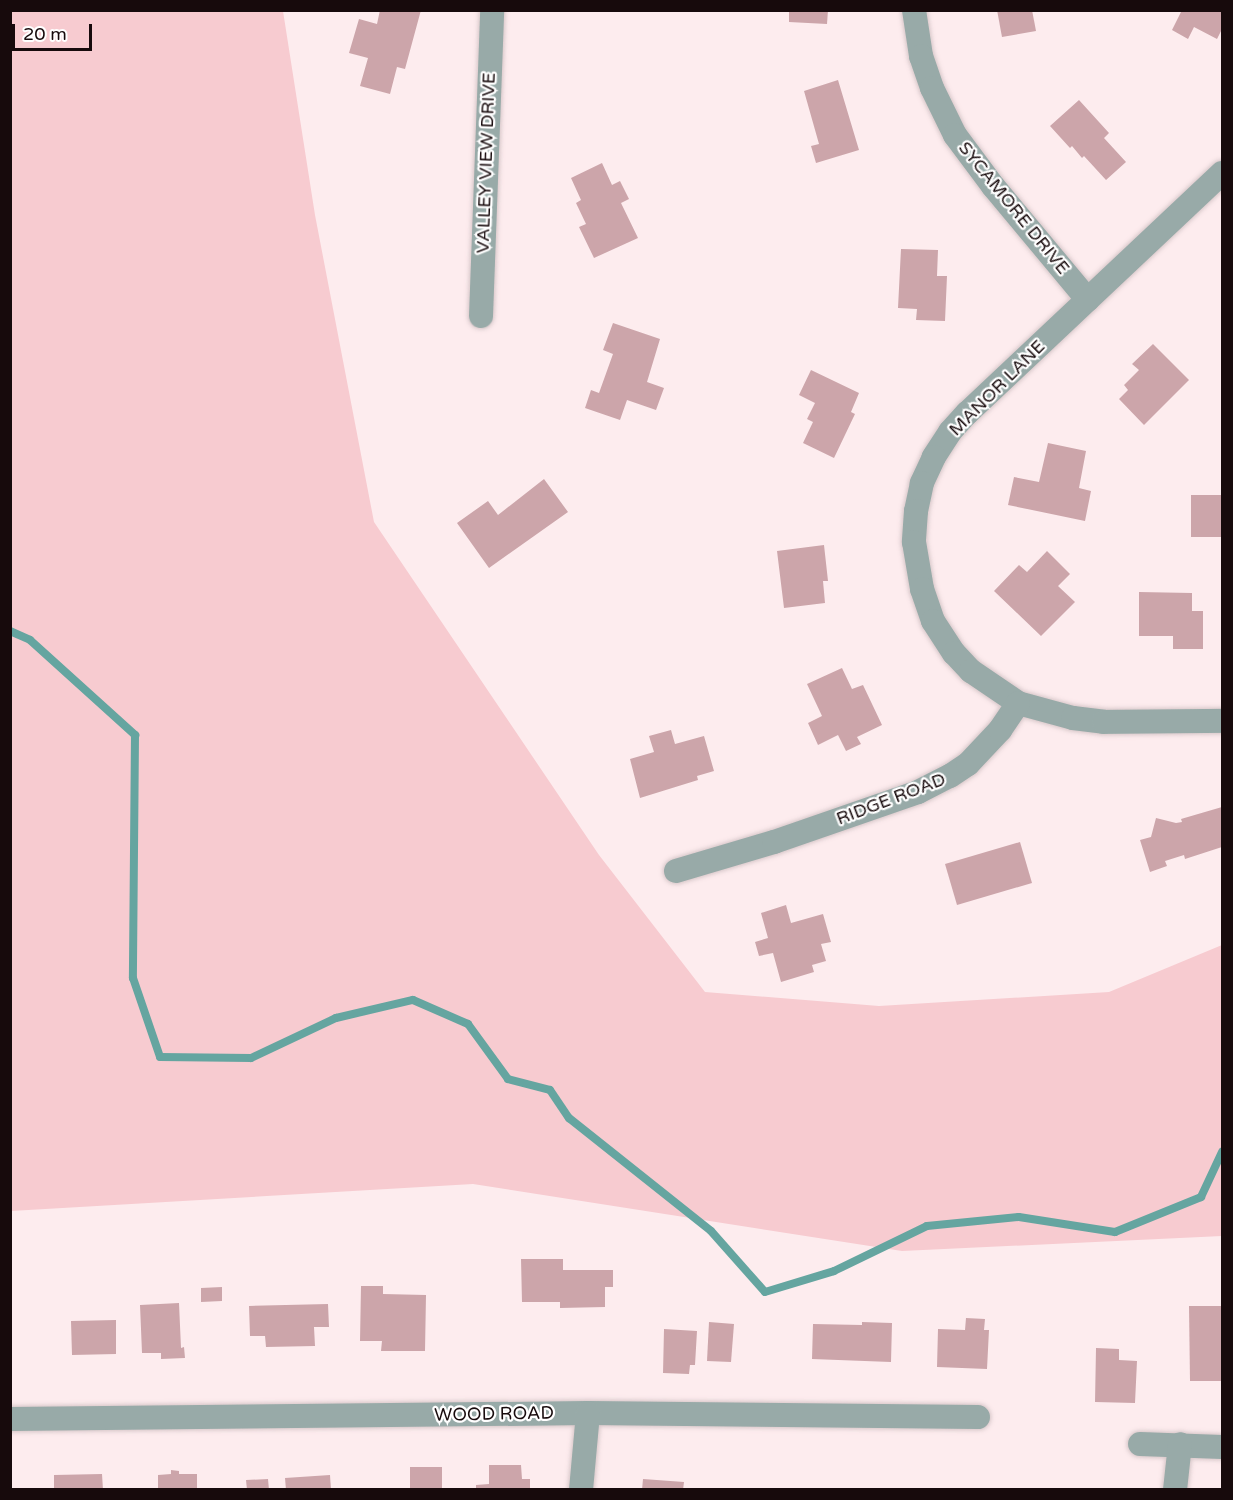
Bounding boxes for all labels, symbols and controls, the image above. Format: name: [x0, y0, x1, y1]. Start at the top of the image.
scale bar: [15, 12, 94, 50]
text: 20 m: [23, 23, 67, 45]
street label: VALLEY VIEW DRIVE: [472, 72, 500, 254]
street label: SYCAMORE DRIVE: [954, 137, 1074, 279]
street label: MANOR LANE: [945, 336, 1049, 440]
street label: RIDGE ROAD: [833, 768, 949, 830]
street label: WOOD ROAD: [434, 1402, 554, 1426]

